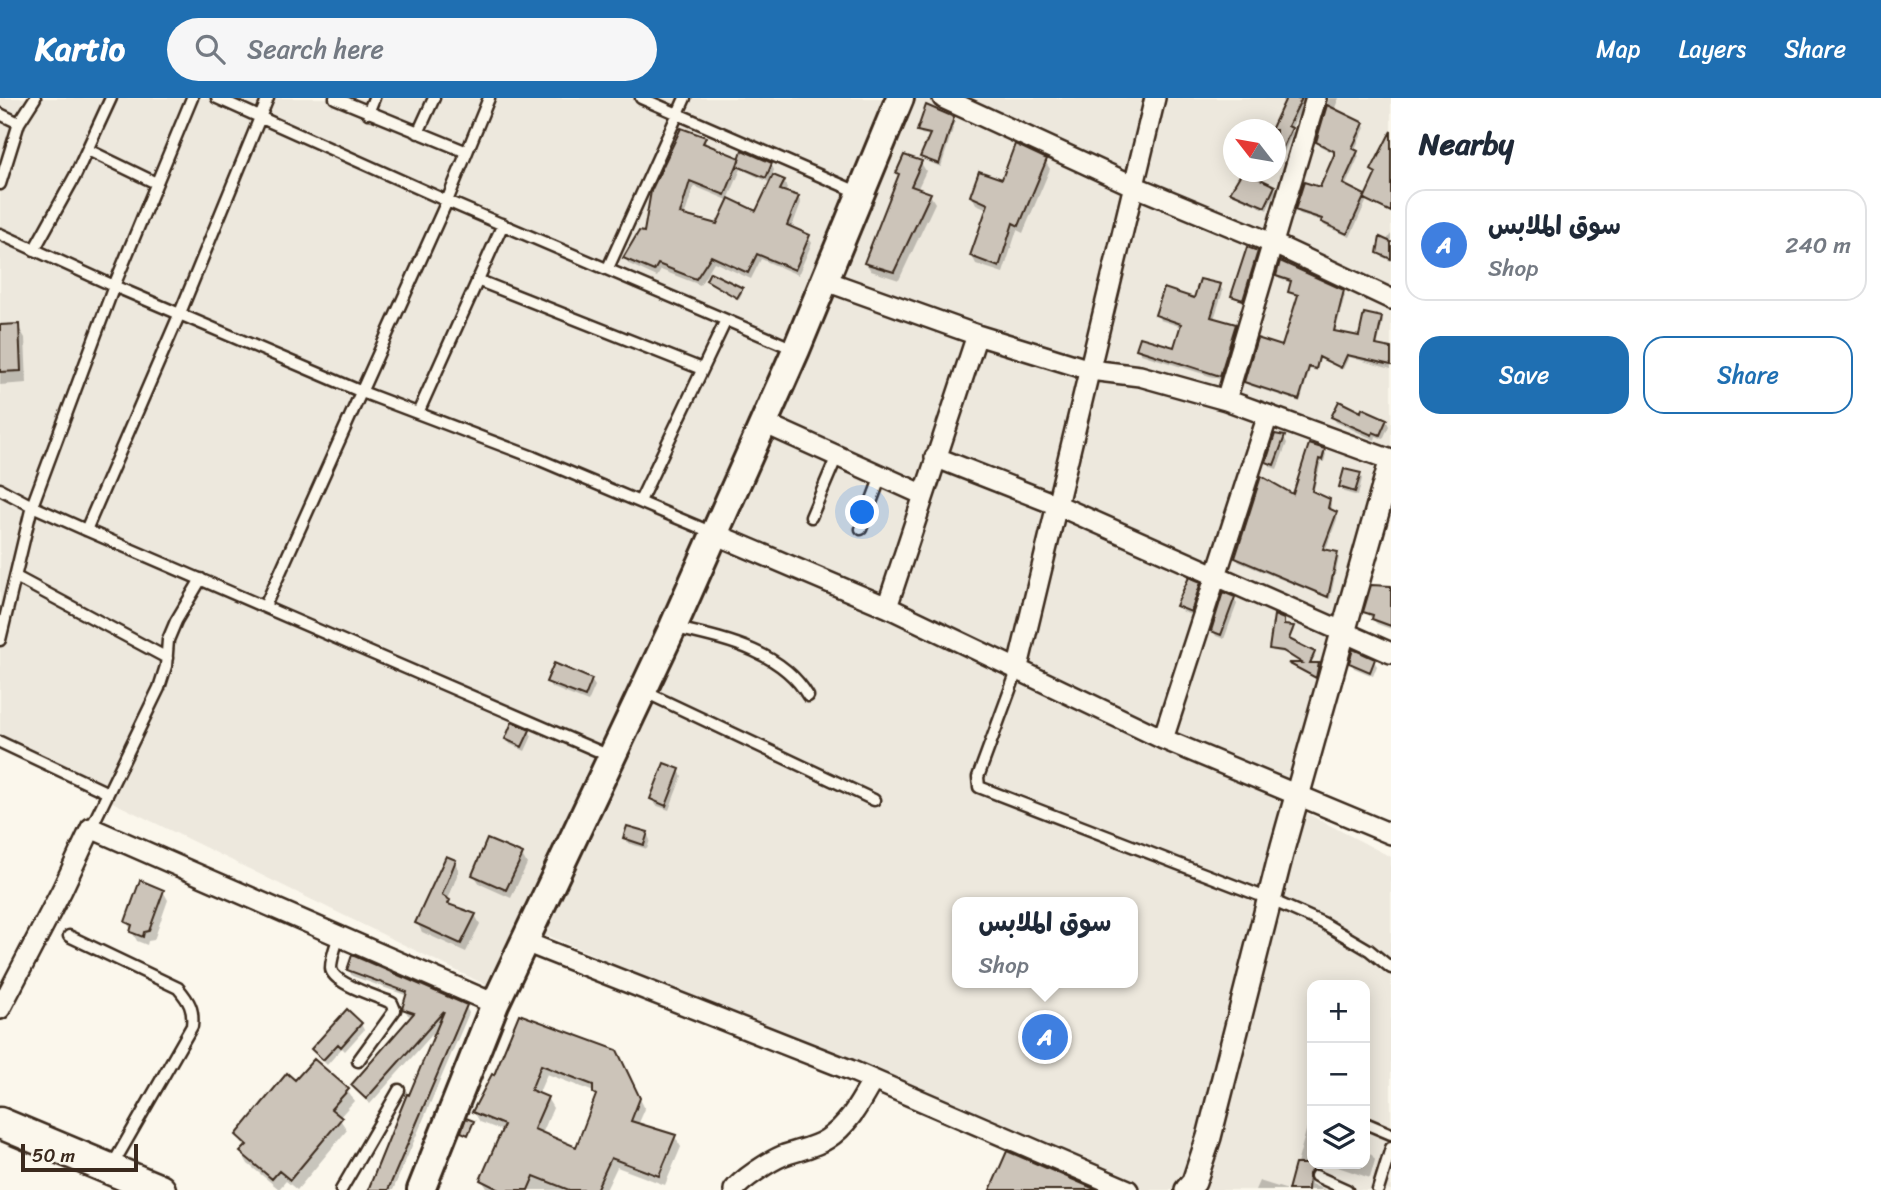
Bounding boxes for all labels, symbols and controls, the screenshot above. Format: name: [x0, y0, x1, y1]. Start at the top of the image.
search box: [167, 18, 657, 81]
text: Kartio: [35, 20, 125, 78]
text: Search here: [247, 26, 384, 72]
text: Map: [1596, 28, 1641, 70]
text: Layers: [1679, 28, 1746, 70]
text: Share: [1784, 28, 1846, 70]
icon: search: [191, 30, 229, 68]
text: Nearby: [1419, 117, 1514, 171]
north arrow: [1223, 119, 1286, 182]
text: سوق الملابس: [1488, 202, 1621, 248]
text: A: [1436, 225, 1452, 266]
text: 240 m: [1785, 225, 1851, 266]
text: Shop: [1488, 248, 1538, 289]
button: Save: [1419, 336, 1629, 414]
button: Share: [1643, 336, 1853, 414]
your location: [845, 495, 879, 529]
popup: [952, 897, 1138, 988]
text: سوق الملابس: [979, 899, 1111, 945]
text: Shop: [979, 945, 1029, 986]
map controls: [1307, 980, 1370, 1169]
button: +: [1307, 980, 1370, 1043]
pin: A: [1022, 1011, 1068, 1063]
button: −: [1307, 1043, 1370, 1106]
button: layers: [1307, 1106, 1370, 1169]
text: 50 m: [32, 1139, 75, 1172]
scale bar: [21, 1141, 138, 1173]

